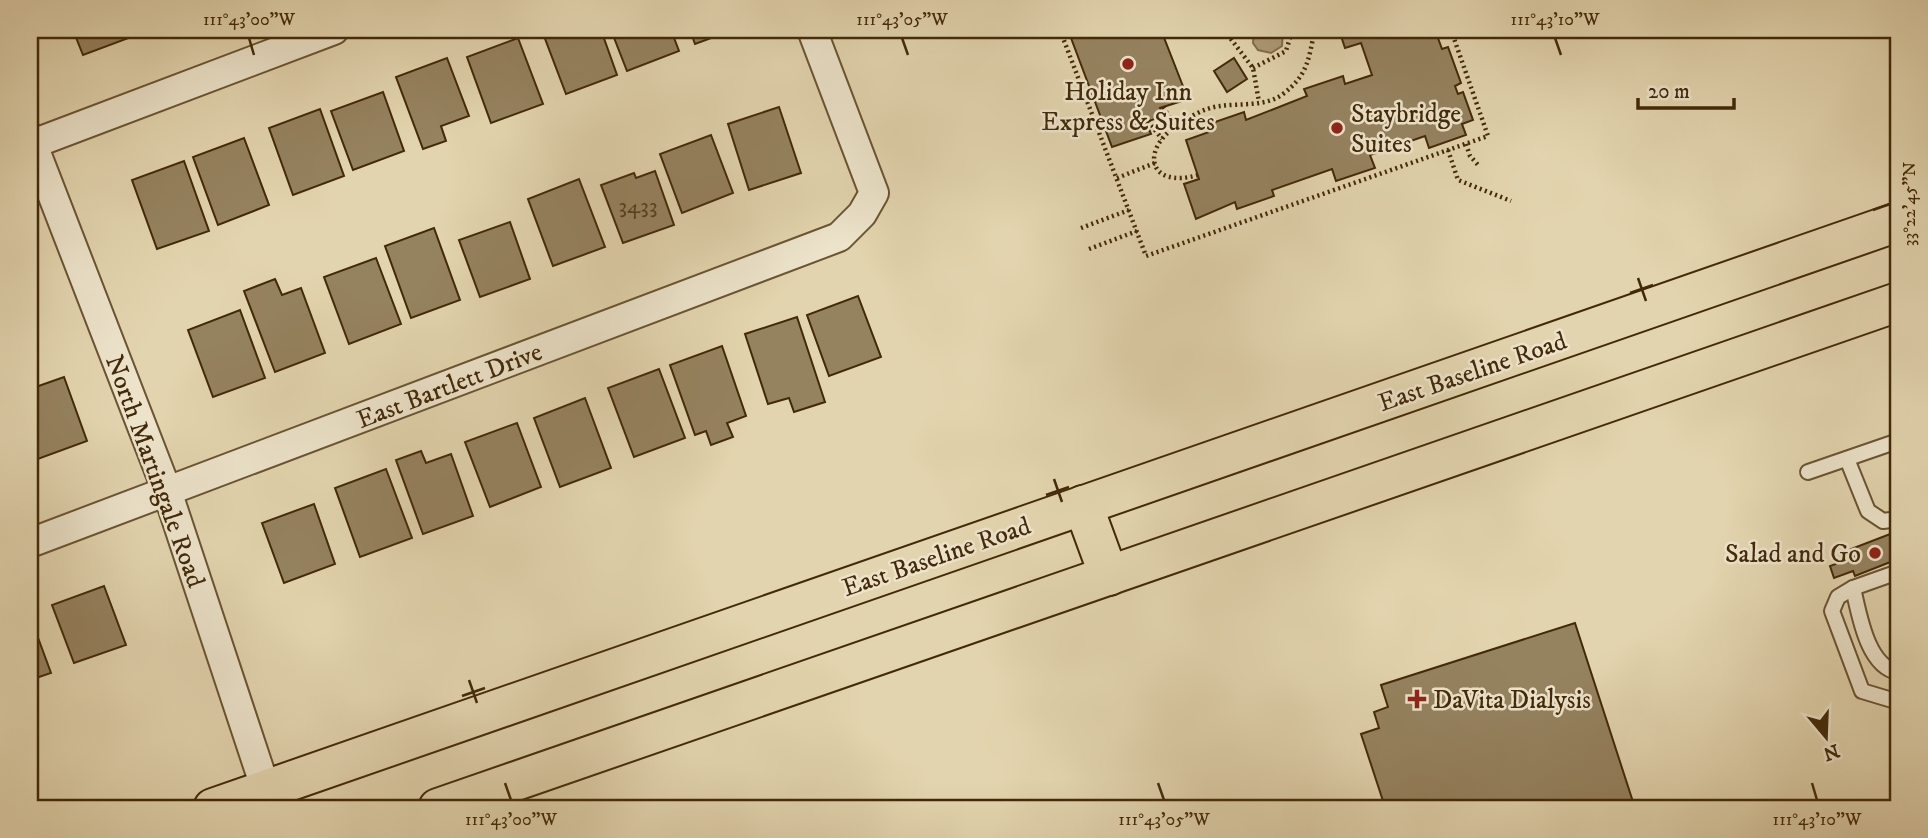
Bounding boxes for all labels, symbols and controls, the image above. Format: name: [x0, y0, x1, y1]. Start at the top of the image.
text: 111°43'00"W: [203, 9, 296, 31]
text: 111°43'05"W: [856, 9, 948, 31]
text: 111°43'10"W: [1511, 9, 1600, 31]
marker: Holiday Inn Express & Suites: [1120, 56, 1136, 72]
scale bar: [1638, 66, 1734, 110]
place label: Holiday Inn Express & Suites: [1041, 76, 1215, 139]
text: 20 m: [1648, 79, 1690, 105]
place label: Staybridge Suites: [1351, 98, 1461, 161]
marker: Staybridge Suites: [1329, 120, 1345, 136]
text: 33°22'45"N: [1899, 162, 1921, 246]
house number: 3433: [619, 192, 657, 221]
street label: East Baseline Road: [1374, 325, 1571, 420]
street label: East Bartlett Drive: [352, 336, 547, 437]
street label: North Martingale Road: [97, 351, 212, 592]
street label: East Baseline Road: [838, 510, 1035, 605]
place label: Salad and Go: [1725, 538, 1861, 571]
marker: Salad and Go: [1867, 545, 1883, 561]
place label: DaVita Dialysis: [1433, 684, 1591, 717]
marker: DaVita Dialysis: [1407, 689, 1427, 709]
north arrow: [1792, 702, 1862, 772]
text: N: [1820, 738, 1842, 765]
text: 111°43'00"W: [465, 809, 558, 831]
text: 111°43'05"W: [1118, 809, 1210, 831]
text: 111°43'10"W: [1773, 809, 1862, 831]

